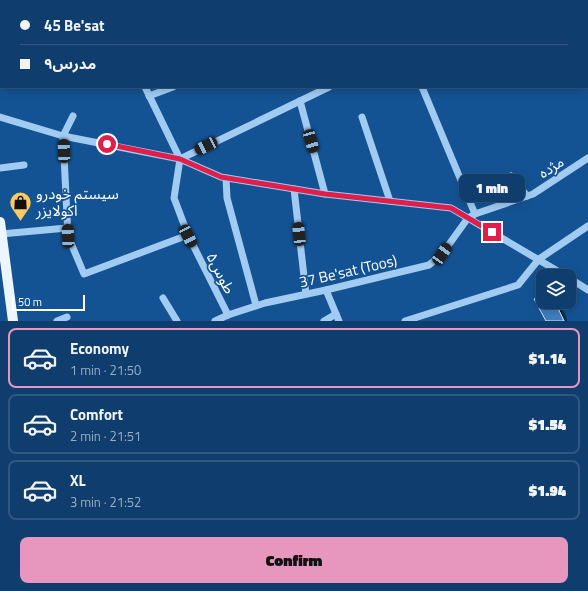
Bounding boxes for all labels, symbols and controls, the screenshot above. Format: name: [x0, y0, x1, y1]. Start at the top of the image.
text: 45 Be'sat: [44, 14, 105, 37]
text: مدرس۹: [44, 52, 96, 75]
car: [302, 128, 320, 154]
route start: [98, 135, 116, 153]
car: [193, 135, 219, 157]
car: [58, 139, 70, 163]
street label: مژده: [534, 150, 568, 184]
callout: 1 min: [459, 174, 525, 202]
text: 1 min: [476, 178, 508, 198]
place label: سیستم خودرو اکولایزر: [35, 182, 119, 222]
shop icon: سیستم خودرو اکولایزر: [7, 189, 33, 222]
car: [292, 221, 306, 247]
car: [177, 223, 199, 249]
route end: [483, 223, 501, 241]
car: [62, 224, 74, 248]
car: [430, 241, 454, 267]
street label: طوس۵: [201, 248, 241, 298]
street label: 37 Be'sat (Toos): [297, 249, 399, 293]
map controls: [536, 269, 576, 309]
button: layers: [536, 269, 576, 309]
scale bar: [12, 293, 85, 312]
text: 50 m: [18, 294, 42, 310]
text: Economy: [70, 337, 129, 360]
icon: car: [22, 340, 58, 376]
text: $1.14: [529, 347, 566, 370]
text: 1 min · 21:50: [70, 360, 141, 380]
text: Comfort: [70, 403, 123, 426]
icon: car: [22, 406, 58, 442]
text: $1.54: [529, 413, 566, 436]
text: 2 min · 21:51: [70, 426, 141, 446]
text: XL: [70, 469, 86, 492]
icon: car: [22, 472, 58, 508]
text: $1.94: [529, 479, 566, 502]
text: 3 min · 21:52: [70, 492, 141, 512]
button: Confirm: [20, 537, 568, 583]

